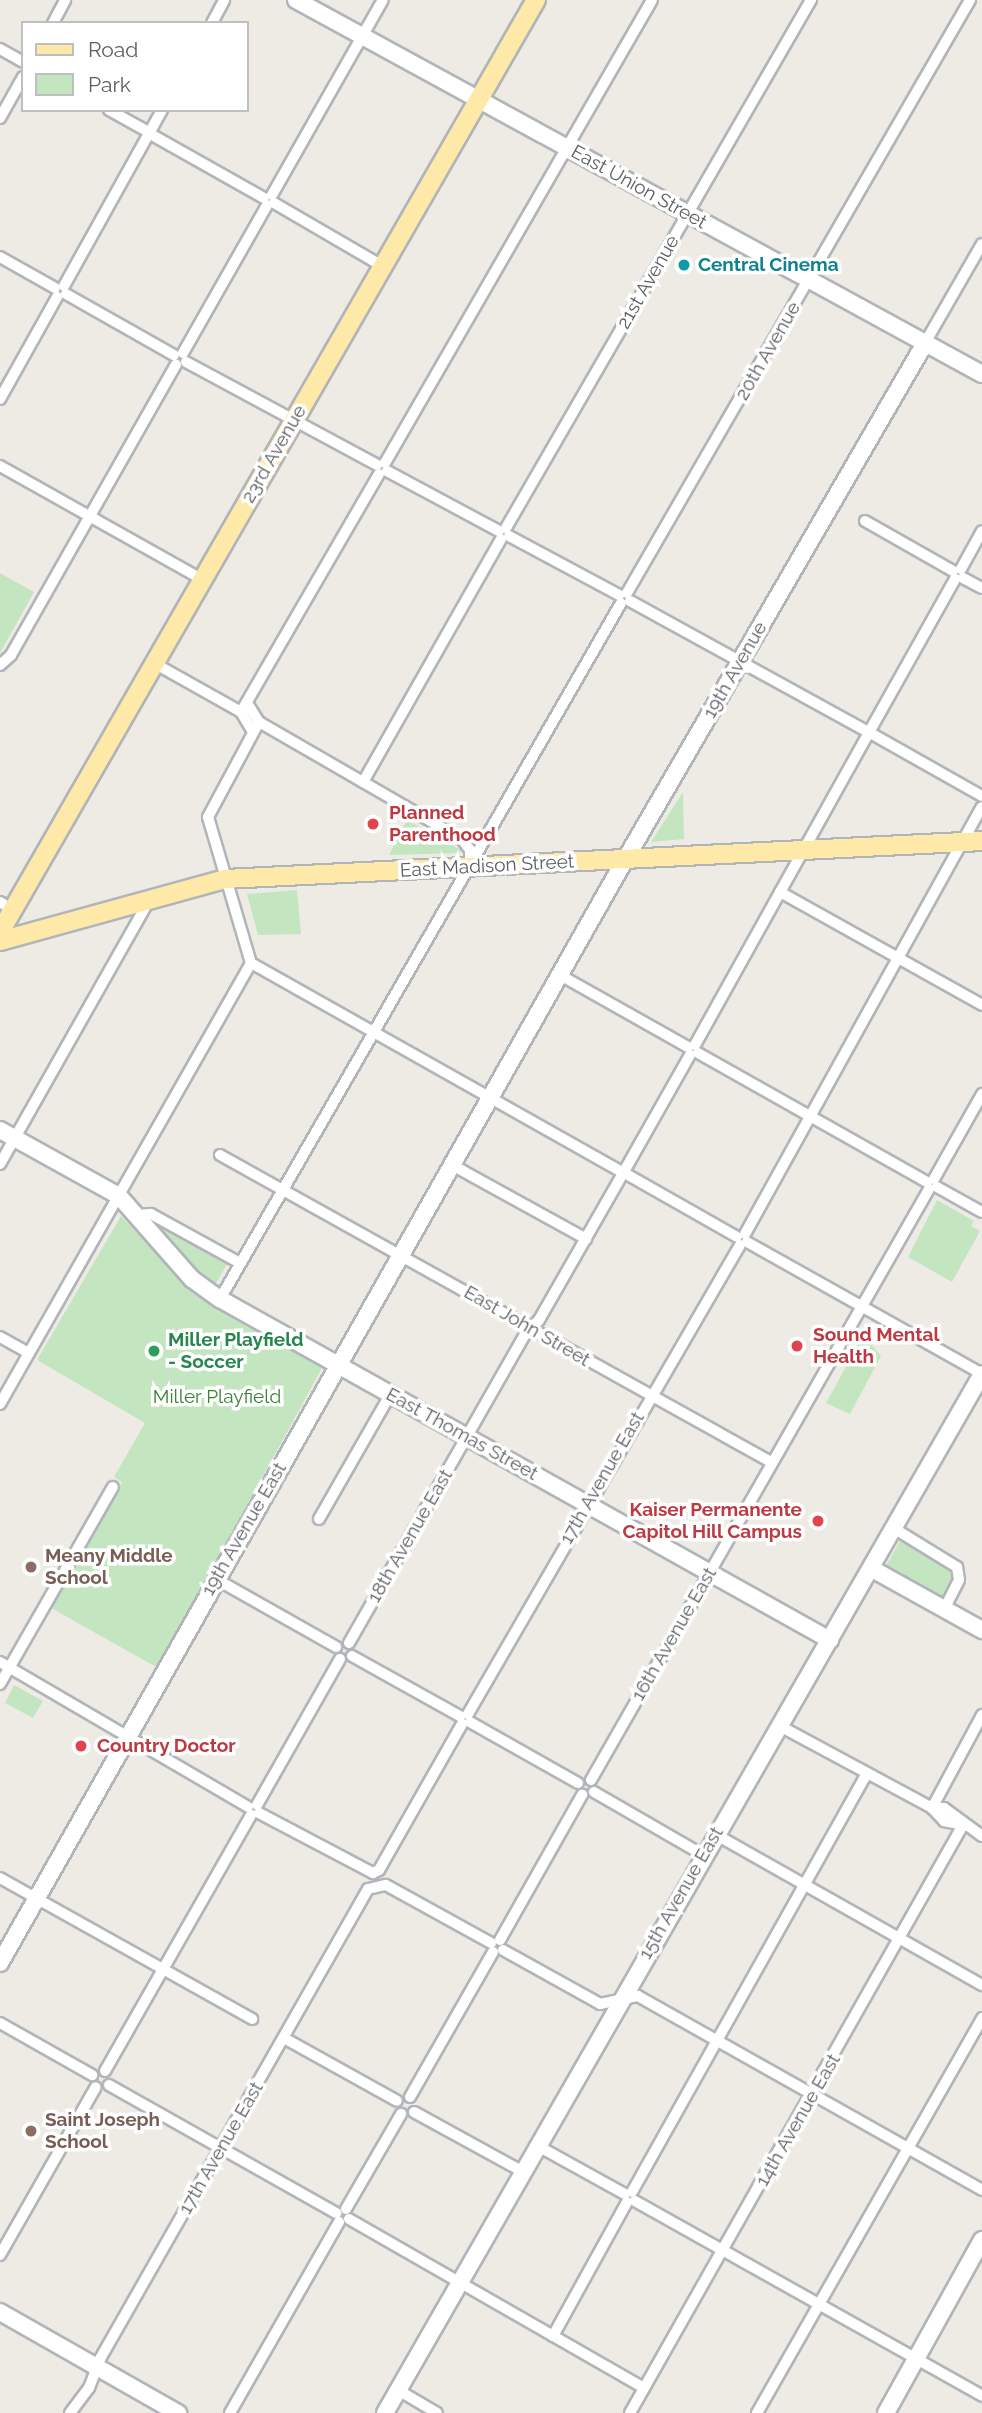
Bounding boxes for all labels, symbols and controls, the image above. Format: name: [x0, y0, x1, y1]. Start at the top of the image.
legend: [21, 21, 248, 112]
text: Road: [88, 37, 138, 62]
text: Park: [88, 72, 131, 97]
street label: East Union Street: [567, 140, 711, 234]
street label: 21st Avenue: [612, 231, 684, 333]
place label: Central Cinema: [698, 254, 839, 276]
marker: Central Cinema: [676, 257, 692, 273]
street label: 20th Avenue: [731, 297, 805, 405]
street label: 23rd Avenue: [237, 401, 311, 507]
street label: 19th Avenue: [698, 617, 772, 723]
place label: Planned Parenthood: [389, 802, 496, 846]
marker: Planned Parenthood: [363, 814, 383, 834]
street label: East Madison Street: [399, 850, 575, 882]
street label: East John Street: [460, 1281, 594, 1371]
place label: Sound Mental Health: [813, 1324, 939, 1368]
place label: Miller Playfield - Soccer: [168, 1329, 304, 1373]
marker: Sound Mental Health: [787, 1336, 807, 1356]
marker: Miller Playfield - Soccer: [146, 1343, 162, 1359]
street label: East Thomas Street: [382, 1383, 542, 1485]
park label: Miller Playfield: [153, 1386, 281, 1408]
street label: 17th Avenue East: [555, 1408, 649, 1548]
street label: 19th Avenue East: [197, 1458, 291, 1600]
street label: 18th Avenue East: [362, 1465, 458, 1607]
place label: Kaiser Permanente Capitol Hill Campus: [621, 1499, 802, 1543]
marker: Kaiser Permanente Capitol Hill Campus: [808, 1511, 828, 1531]
place label: Meany Middle School: [45, 1545, 173, 1589]
marker: Meany Middle School: [23, 1559, 39, 1575]
street label: 16th Avenue East: [626, 1563, 722, 1705]
place label: Country Doctor: [97, 1735, 236, 1757]
marker: Country Doctor: [71, 1736, 91, 1756]
street label: 15th Avenue East: [634, 1822, 728, 1964]
street label: 14th Avenue East: [751, 2049, 845, 2191]
street label: 17th Avenue East: [174, 2078, 268, 2218]
place label: Saint Joseph School: [45, 2109, 161, 2153]
marker: Saint Joseph School: [23, 2123, 39, 2139]

